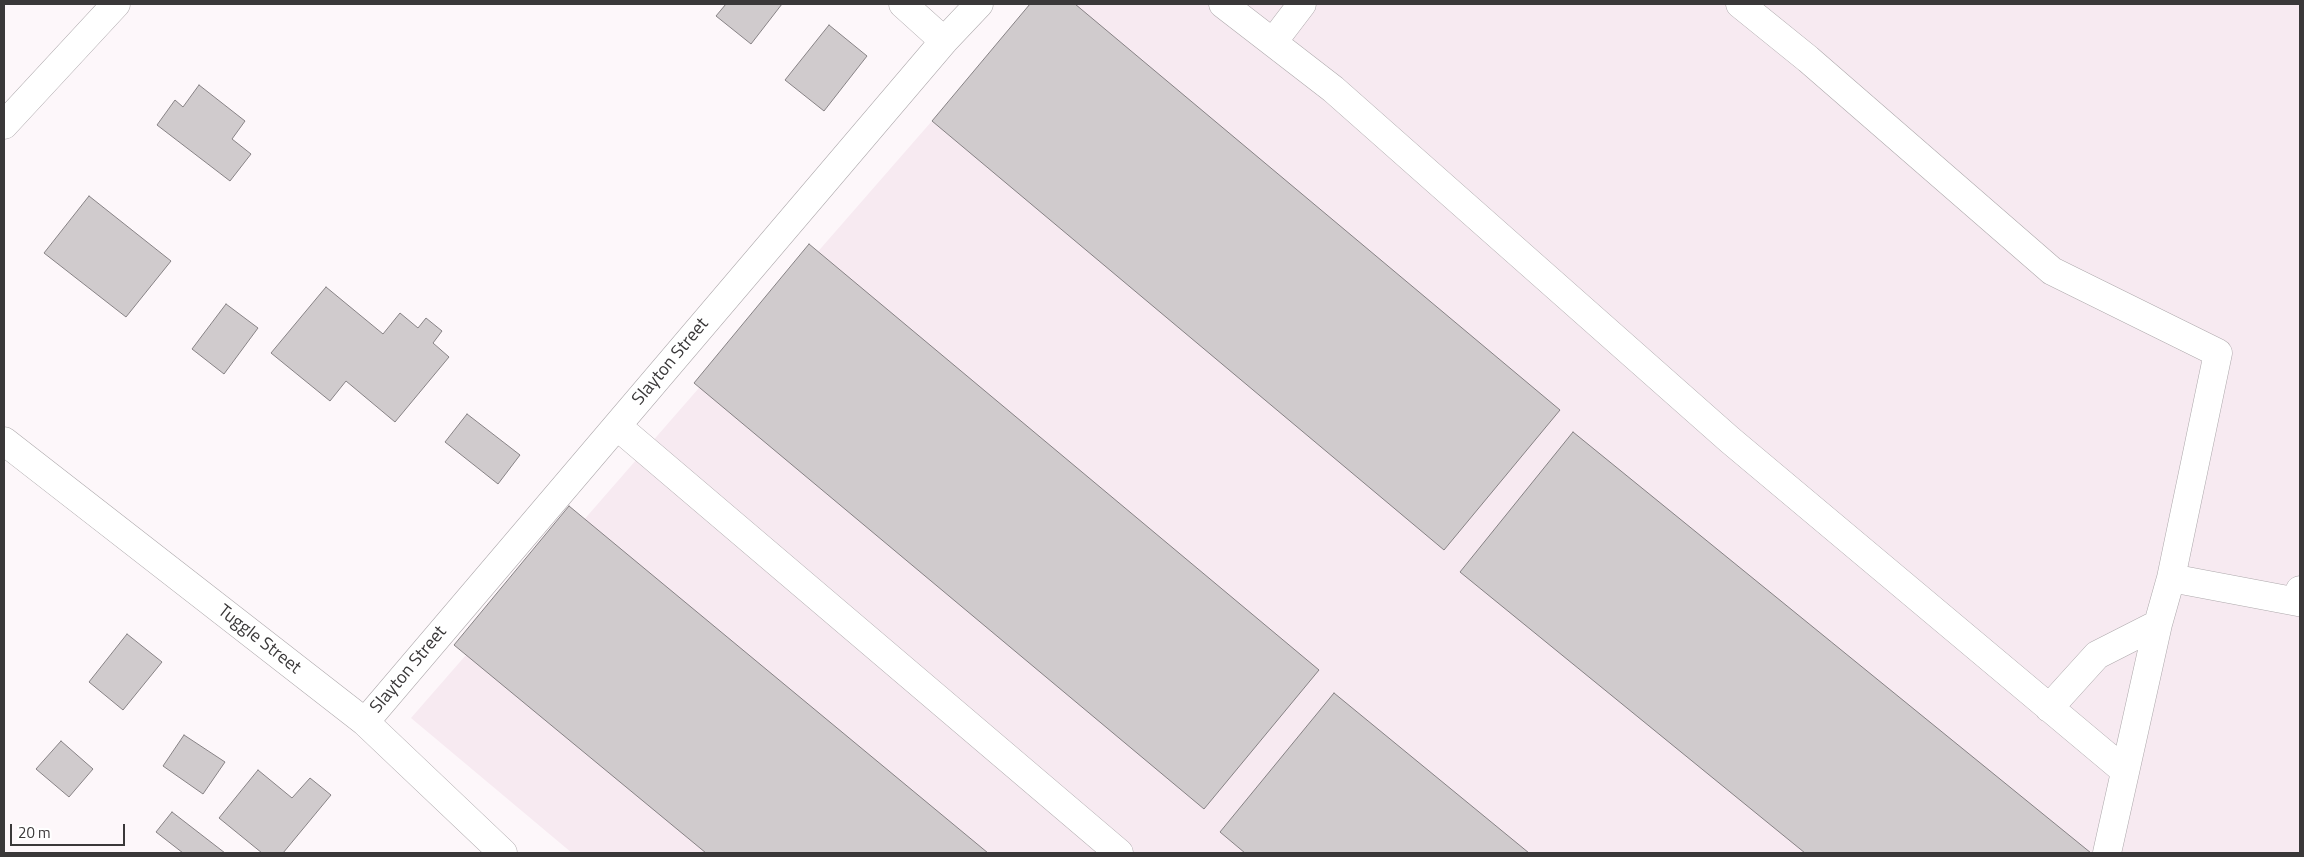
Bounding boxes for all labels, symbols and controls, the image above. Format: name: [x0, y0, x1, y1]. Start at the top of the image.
street label: Slayton Street: [628, 314, 714, 410]
street label: Tuggle Street: [213, 601, 305, 679]
street label: Slayton Street: [366, 622, 452, 718]
scale bar: [12, 814, 128, 846]
text: 20 m: [18, 821, 51, 844]

